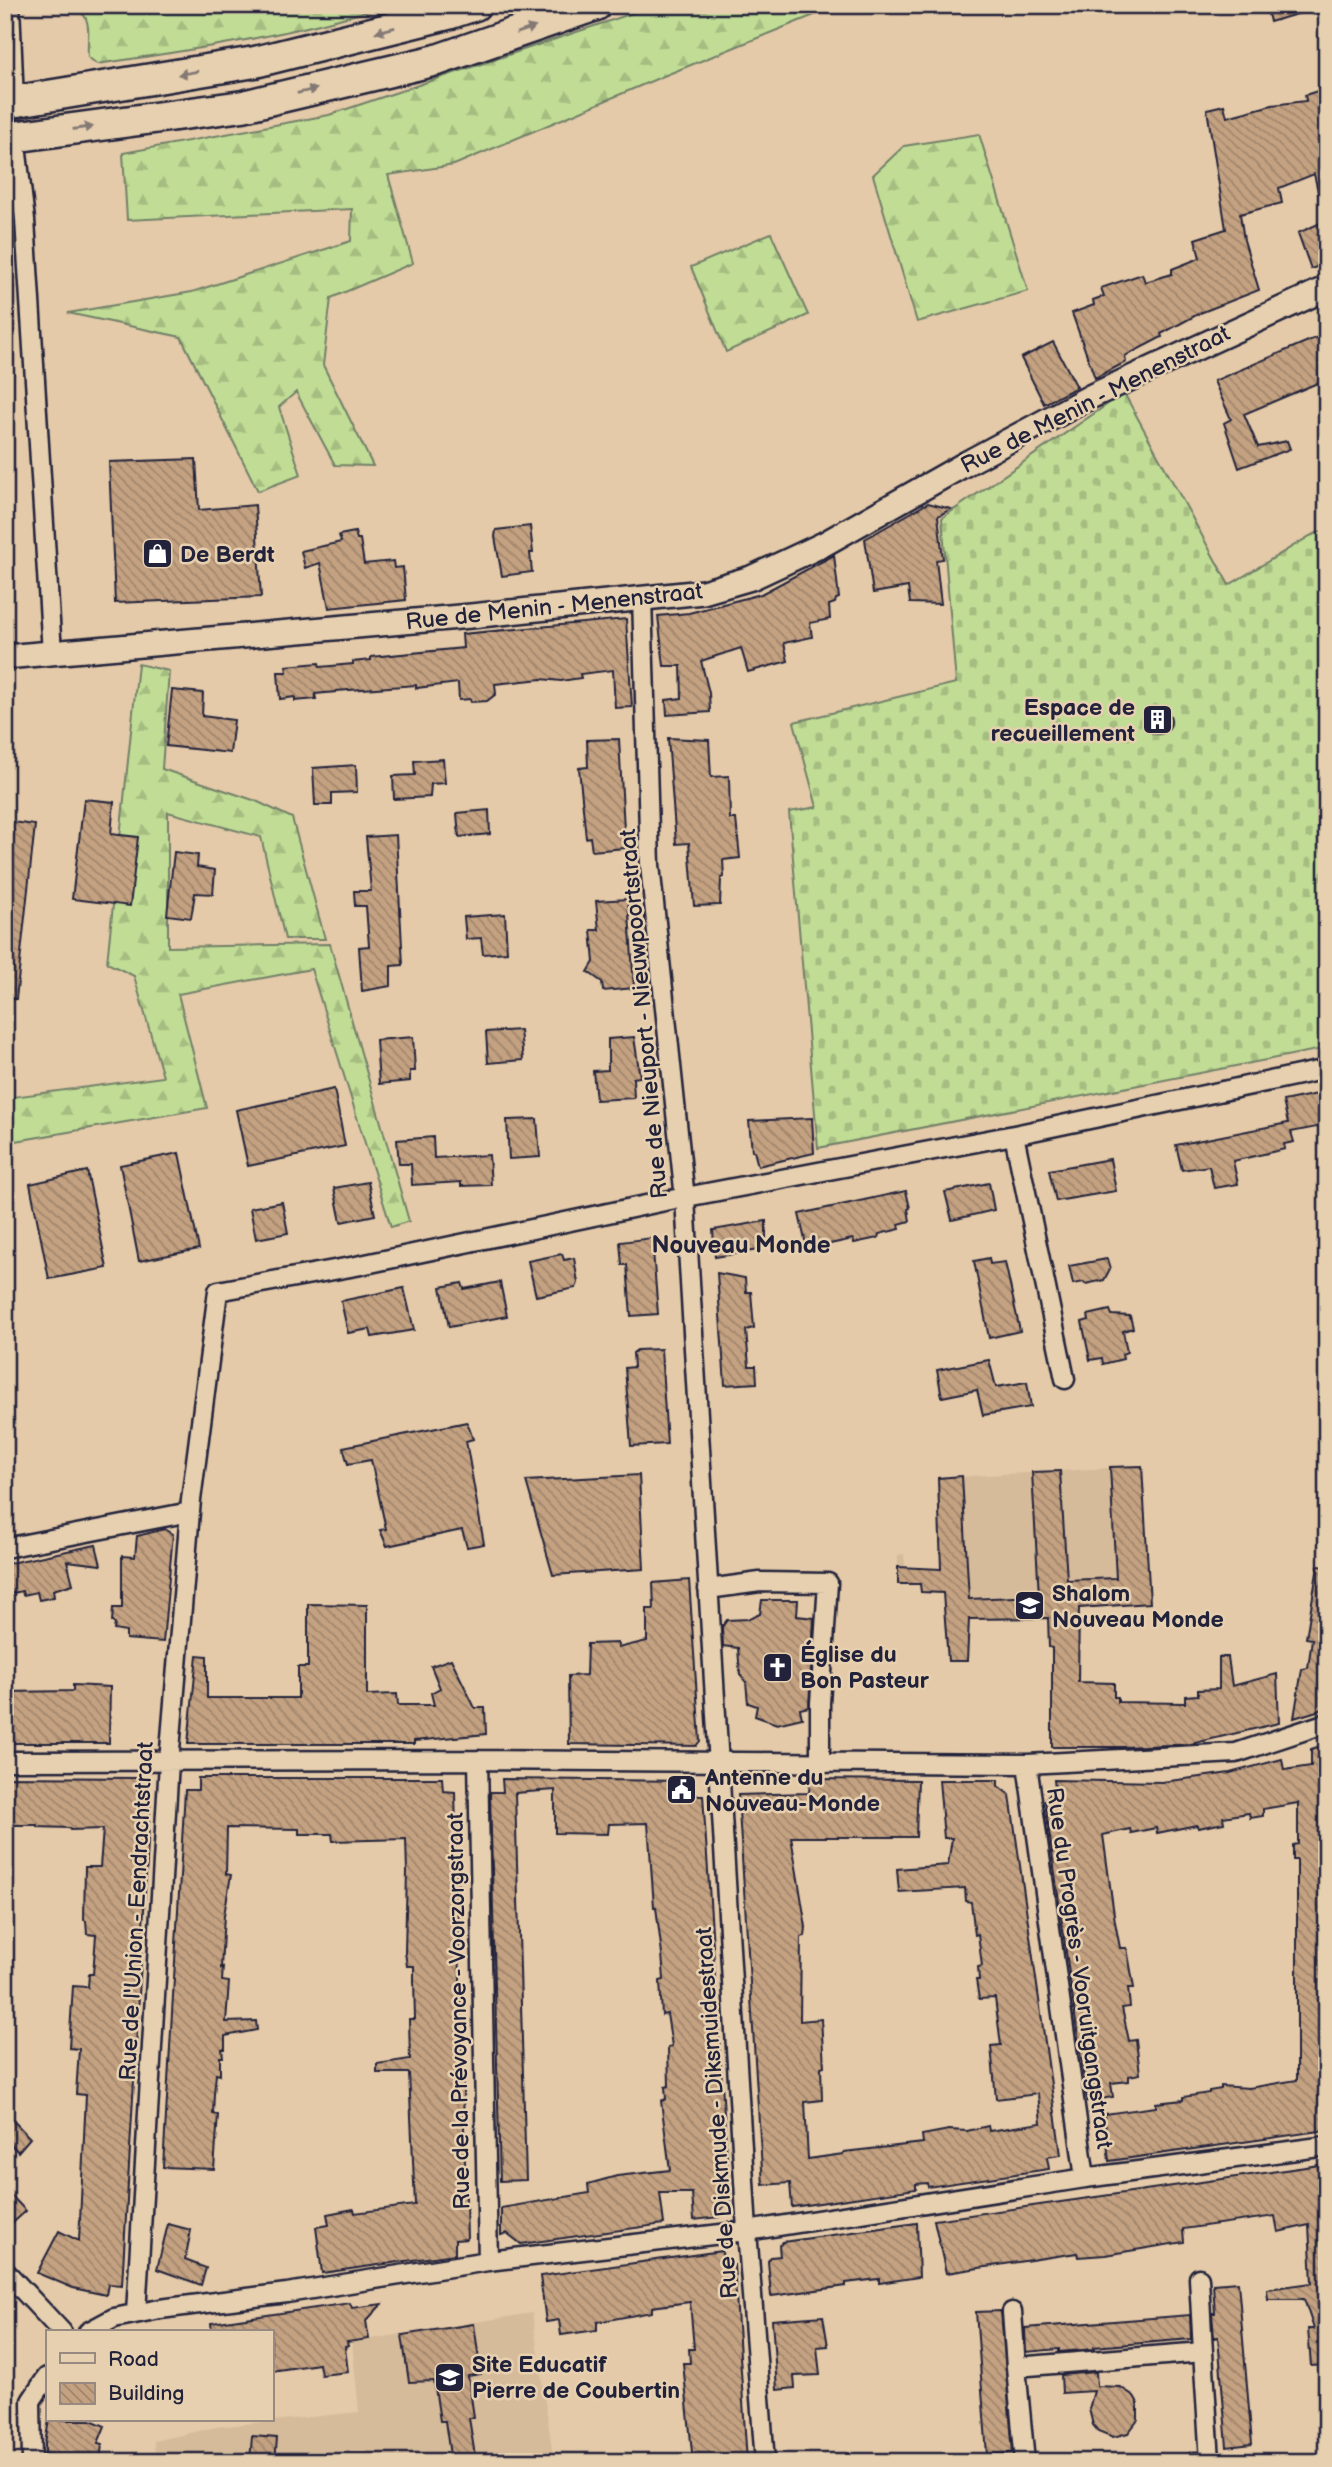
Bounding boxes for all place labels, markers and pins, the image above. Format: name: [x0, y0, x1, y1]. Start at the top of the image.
shop icon: De Berdt: [140, 537, 174, 571]
place label: De Berdt: [180, 541, 275, 569]
place label: Espace de recueillement: [991, 694, 1135, 748]
building icon: Espace de recueillement: [1141, 703, 1175, 737]
place label: Shalom Nouveau Monde: [1052, 1580, 1224, 1634]
school or university icon: Shalom Nouveau Monde: [1012, 1589, 1046, 1623]
place label: Église du Bon Pasteur: [800, 1640, 930, 1695]
church icon: Église du Bon Pasteur: [760, 1650, 794, 1684]
place label: Antenne du Nouveau-Monde: [704, 1764, 880, 1818]
public building icon: Antenne du Nouveau-Monde: [665, 1773, 699, 1807]
place label: Site Educatif Pierre de Coubertin: [472, 2351, 680, 2405]
school or university icon: Site Educatif Pierre de Coubertin: [432, 2360, 466, 2394]

